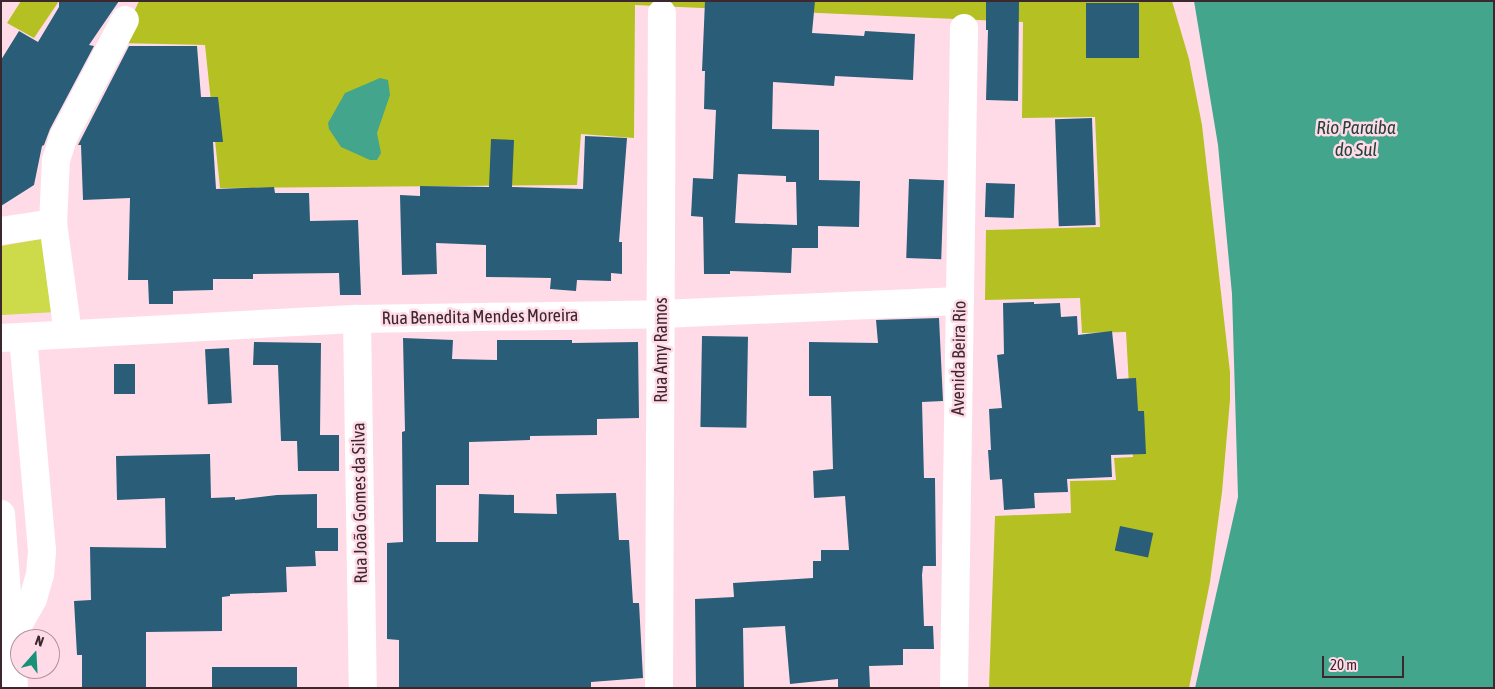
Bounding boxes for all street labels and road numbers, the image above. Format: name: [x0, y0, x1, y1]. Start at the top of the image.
street label: Rua Amy Ramos: [650, 297, 672, 403]
street label: Avenida Beira Rio: [947, 300, 971, 416]
street label: Rua Benedita Mendes Moreira: [381, 304, 579, 330]
street label: Rua João Gomes da Silva: [348, 422, 372, 584]

